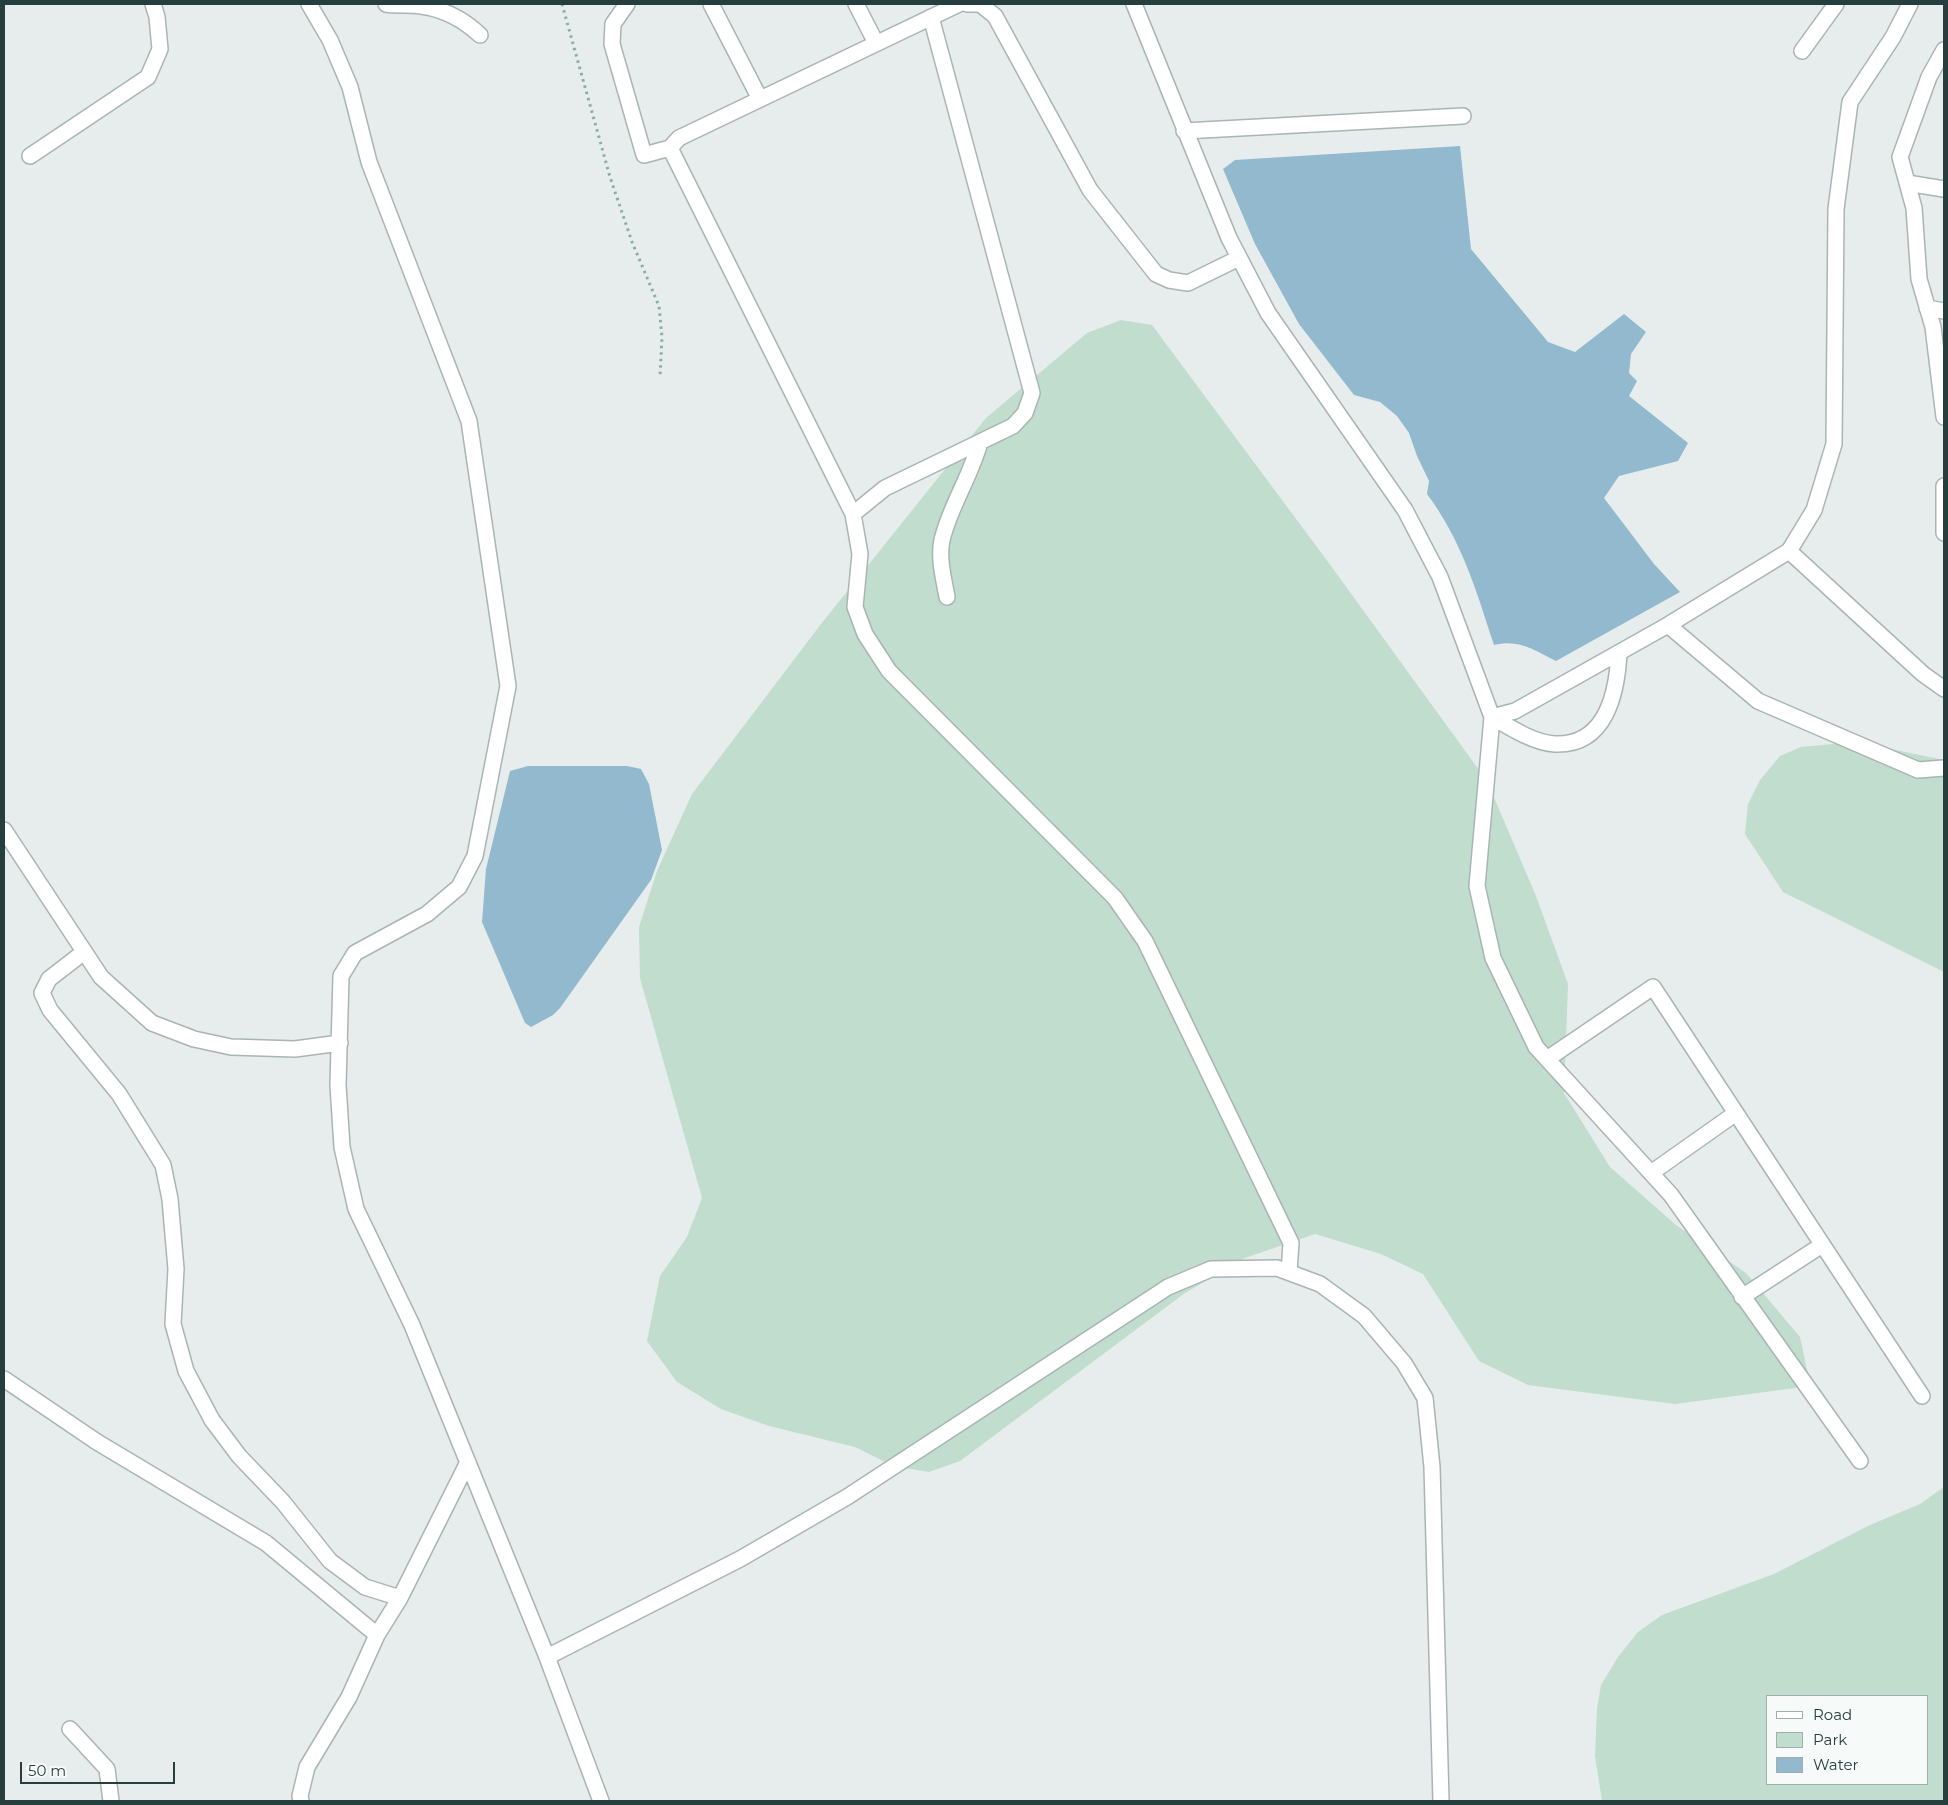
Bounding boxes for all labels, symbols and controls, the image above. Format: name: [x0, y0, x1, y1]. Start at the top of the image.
legend: [1766, 1695, 1928, 1785]
text: Road: [1813, 1705, 1852, 1724]
text: Park: [1813, 1730, 1847, 1749]
scale bar: [22, 1752, 178, 1784]
text: Water: [1813, 1755, 1859, 1774]
text: 50 m: [28, 1761, 66, 1780]

